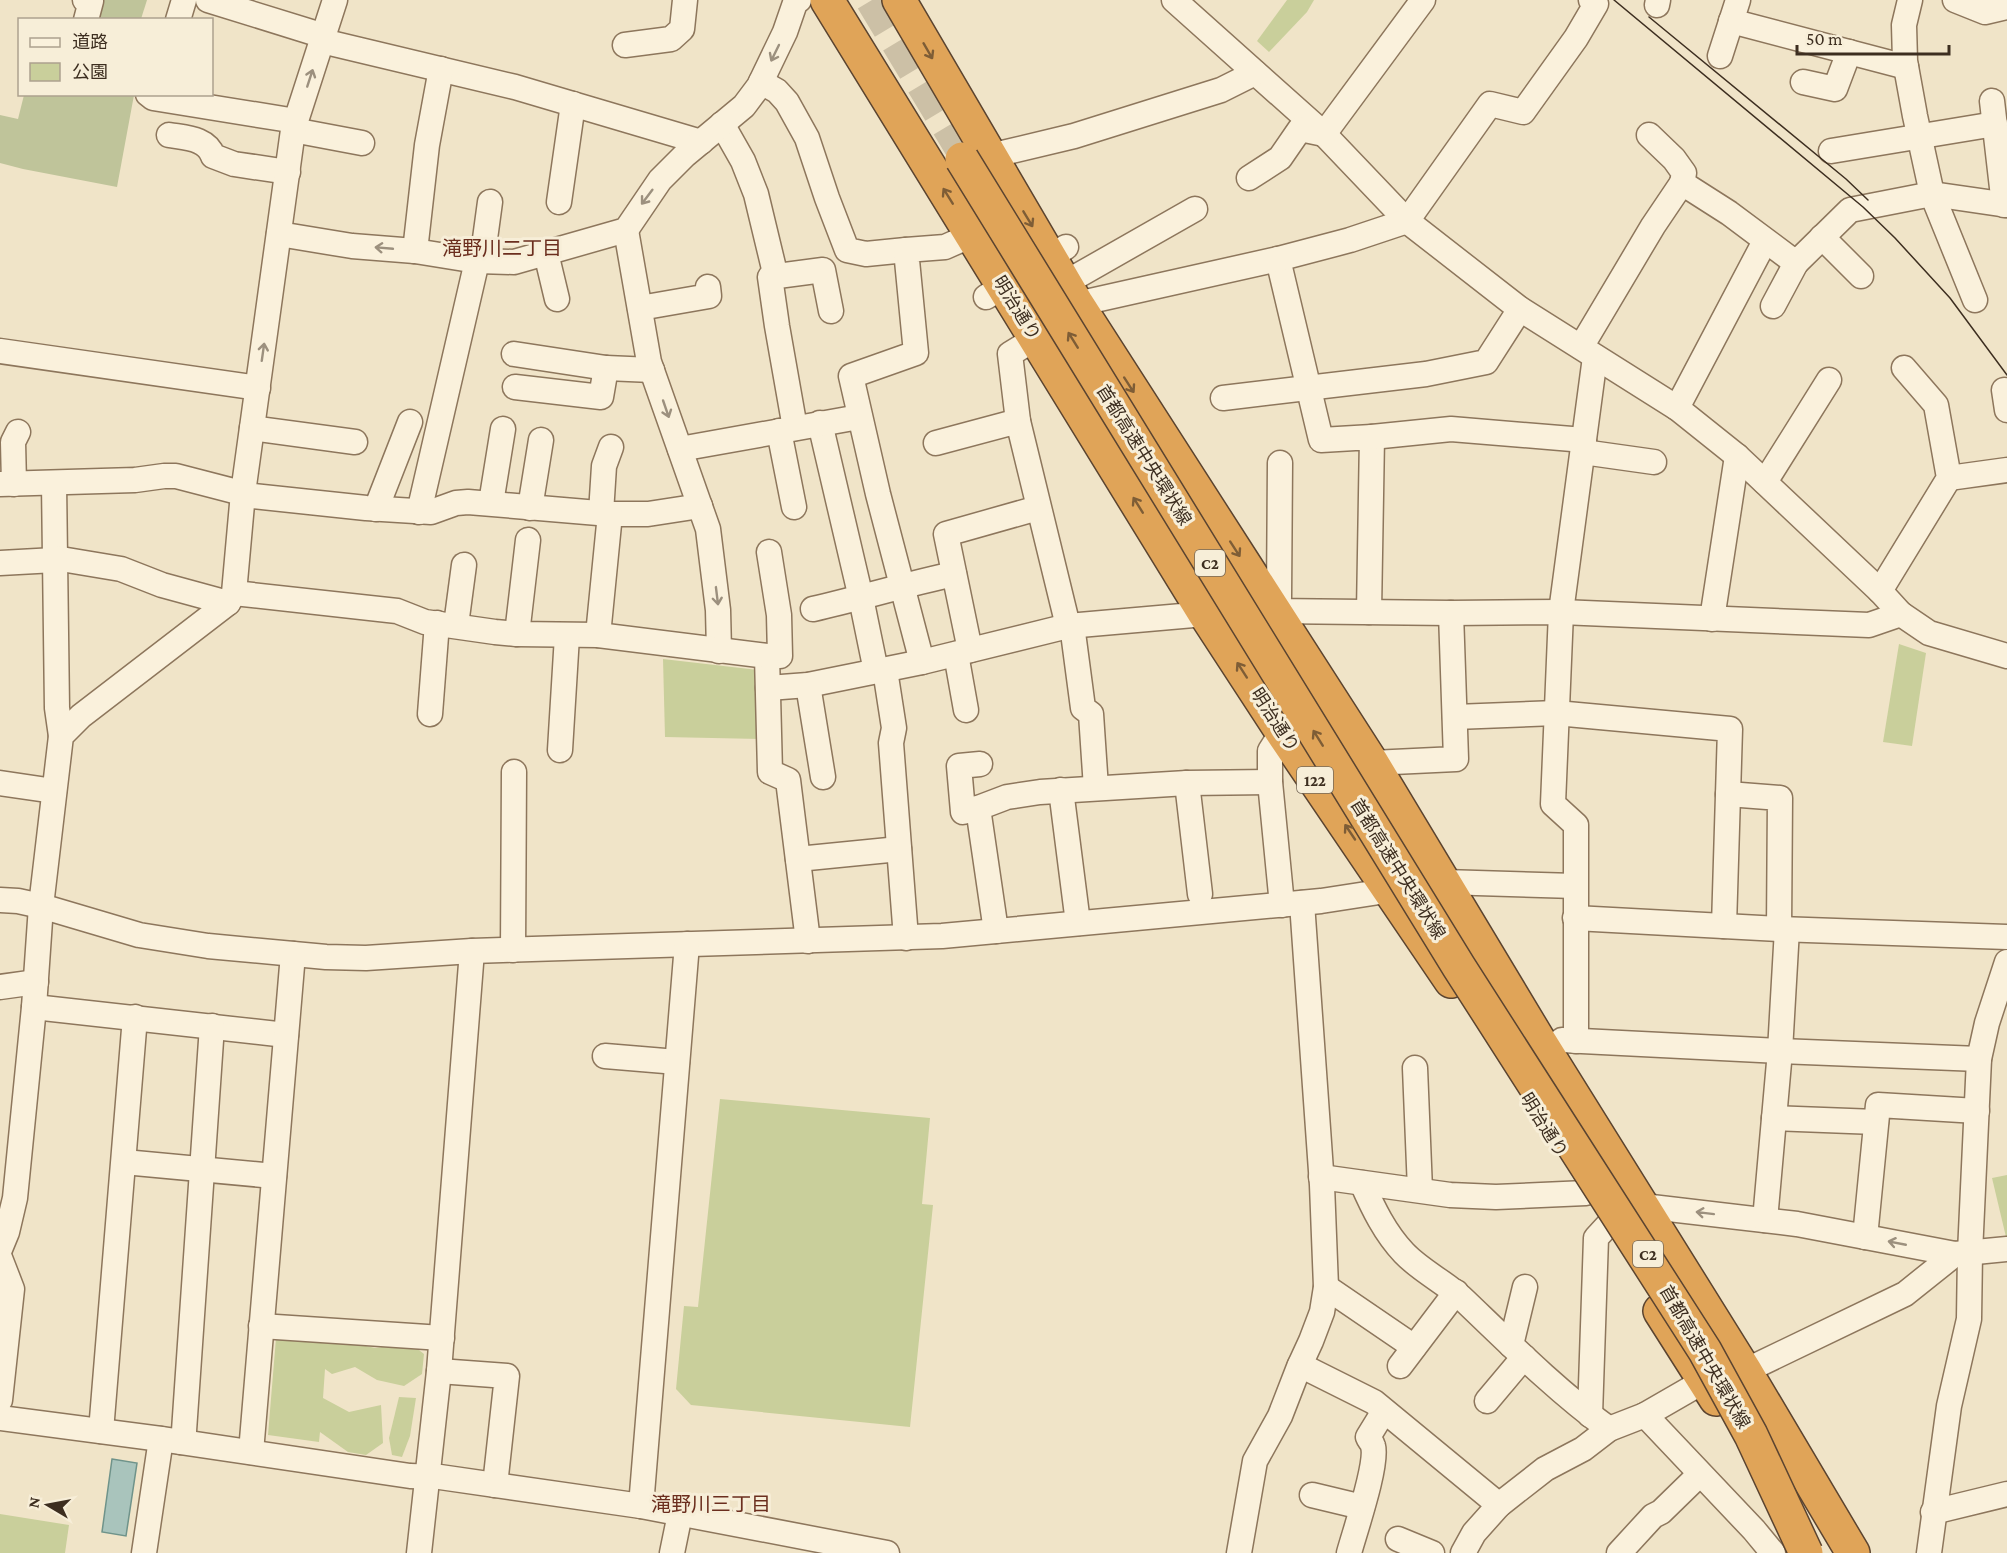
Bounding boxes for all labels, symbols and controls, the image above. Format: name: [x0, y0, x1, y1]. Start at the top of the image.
legend: [18, 18, 213, 96]
scale bar: [1797, 18, 1948, 56]
text: 50 m: [1806, 29, 1843, 49]
text: 道路: [72, 32, 108, 52]
one-way arrow: [923, 42, 935, 59]
one-way arrow: [769, 43, 781, 61]
text: 公園: [72, 62, 108, 82]
one-way arrow: [305, 69, 316, 88]
one-way arrow: [641, 188, 654, 204]
one-way arrow: [941, 188, 953, 205]
one-way arrow: [1022, 210, 1034, 227]
district label: 滝野川二丁目: [442, 237, 562, 259]
one-way arrow: [374, 242, 394, 253]
street label: 明治通り: [989, 272, 1045, 344]
one-way arrow: [1067, 332, 1079, 349]
one-way arrow: [258, 343, 269, 363]
one-way arrow: [1124, 376, 1136, 393]
street label: 首都高速中央環状線: [1093, 381, 1195, 529]
one-way arrow: [661, 399, 672, 418]
one-way arrow: [1132, 497, 1144, 514]
one-way arrow: [1229, 540, 1241, 557]
road number: C2: [1195, 550, 1225, 576]
one-way arrow: [711, 586, 722, 606]
one-way arrow: [1236, 662, 1248, 679]
street label: 明治通り: [1247, 684, 1303, 756]
one-way arrow: [1312, 730, 1325, 747]
road number: 122: [1297, 767, 1333, 793]
street label: 首都高速中央環状線: [1347, 795, 1449, 943]
one-way arrow: [1344, 825, 1356, 841]
street label: 明治通り: [1516, 1089, 1572, 1161]
one-way arrow: [1695, 1207, 1715, 1218]
one-way arrow: [1888, 1237, 1907, 1248]
road number: C2: [1633, 1241, 1663, 1267]
street label: 首都高速中央環状線: [1656, 1282, 1754, 1432]
north arrow: [18, 1475, 78, 1535]
district label: 滝野川三丁目: [651, 1493, 771, 1515]
text: N: [24, 1496, 43, 1509]

